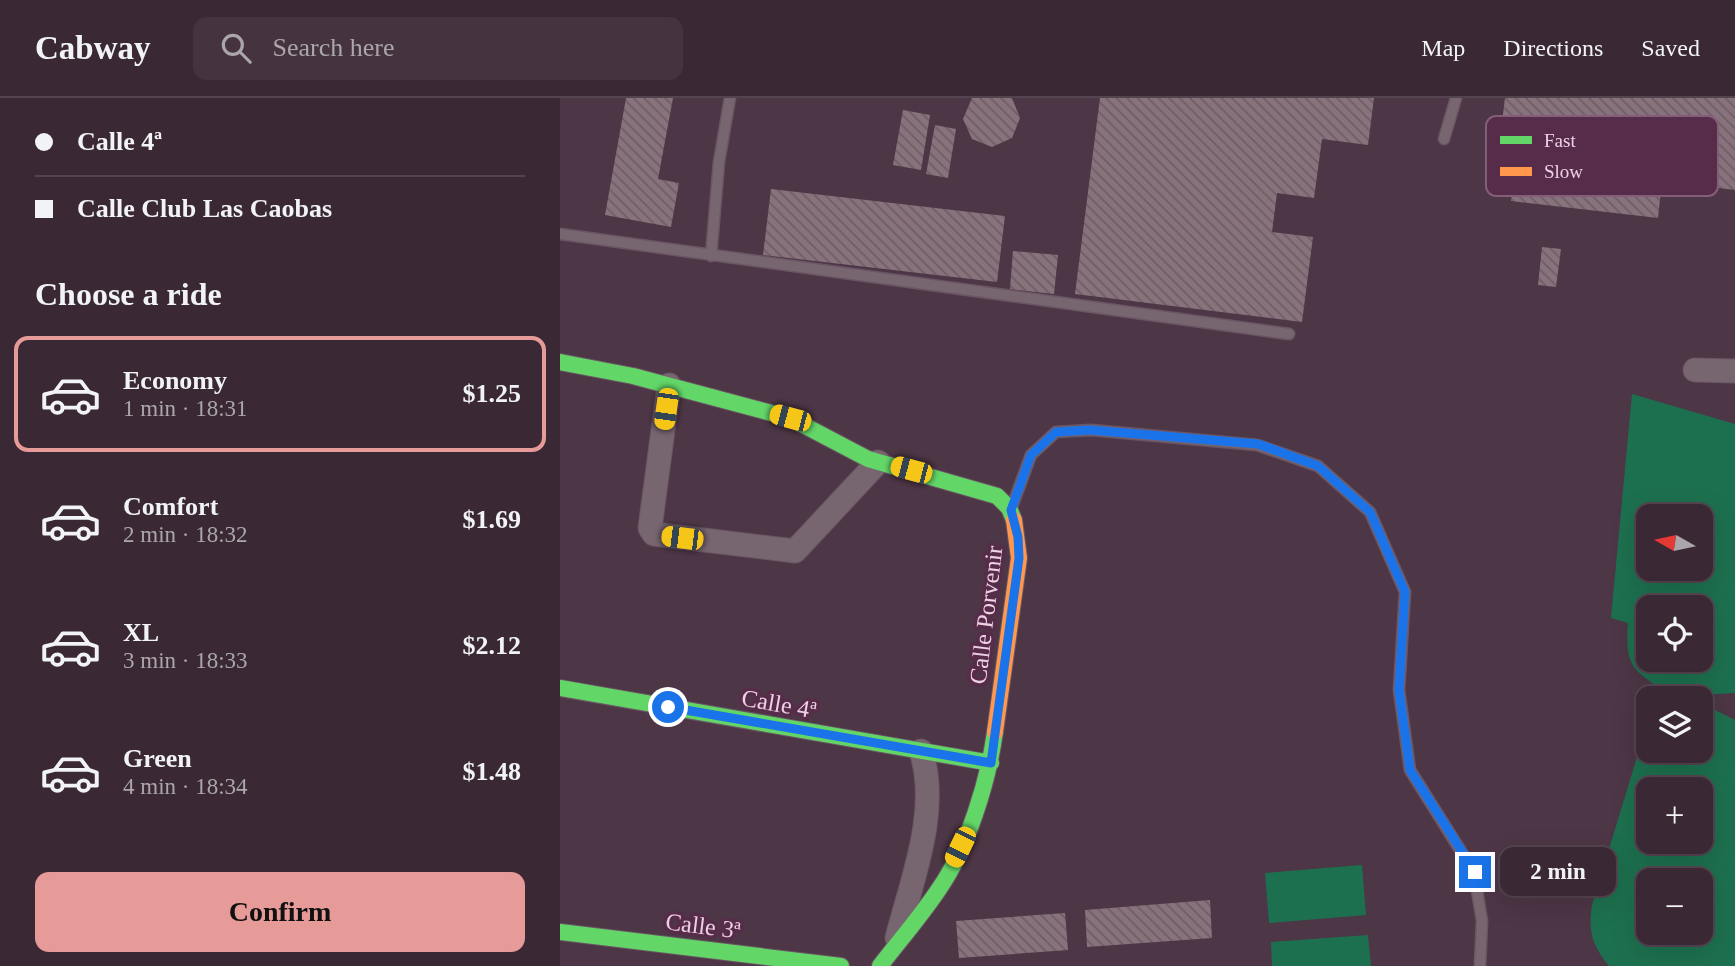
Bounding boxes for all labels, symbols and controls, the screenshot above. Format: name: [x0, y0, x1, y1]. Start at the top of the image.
search box: [193, 17, 683, 80]
icon: search: [217, 29, 255, 67]
text: Cabway: [35, 30, 151, 66]
text: Search here: [273, 33, 395, 62]
text: Map: [1421, 35, 1465, 61]
text: Directions: [1503, 35, 1603, 61]
text: Saved: [1641, 35, 1700, 61]
legend: [1486, 116, 1718, 196]
text: Calle 4ª: [77, 127, 162, 156]
text: Fast: [1544, 130, 1576, 151]
text: Slow: [1544, 161, 1583, 182]
text: Calle Club Las Caobas: [77, 194, 332, 223]
text: Choose a ride: [35, 276, 222, 312]
icon: car: [39, 363, 102, 426]
text: Economy: [123, 366, 227, 395]
text: $1.25: [463, 379, 521, 408]
car: [653, 387, 680, 431]
text: 1 min · 18:31: [123, 396, 248, 421]
car: [767, 402, 814, 434]
car: [888, 454, 935, 486]
icon: car: [39, 489, 102, 552]
text: Comfort: [123, 492, 218, 521]
north arrow: [1636, 504, 1713, 581]
map controls: [1636, 504, 1713, 945]
text: $1.69: [463, 505, 521, 534]
text: 2 min · 18:32: [123, 522, 248, 547]
car: [660, 525, 705, 551]
street label: Calle Porvenir: [965, 544, 1007, 686]
button: locate: [1636, 595, 1713, 672]
icon: car: [39, 615, 102, 678]
text: XL: [123, 618, 159, 647]
text: $2.12: [463, 631, 521, 660]
text: 3 min · 18:33: [123, 648, 248, 673]
street label: Calle 4ª: [740, 685, 819, 723]
button: layers: [1636, 686, 1713, 763]
route start: [652, 691, 684, 723]
icon: car: [39, 741, 102, 804]
text: Green: [123, 744, 192, 773]
text: $1.48: [463, 757, 521, 786]
text: 4 min · 18:34: [123, 774, 248, 799]
button: +: [1636, 777, 1713, 854]
car: [942, 824, 979, 870]
callout: 2 min: [1500, 848, 1615, 896]
route end: [1459, 856, 1491, 888]
text: 2 min: [1530, 859, 1586, 884]
button: −: [1636, 868, 1713, 945]
button: Confirm: [35, 872, 525, 952]
street label: Calle 3ª: [664, 909, 742, 944]

